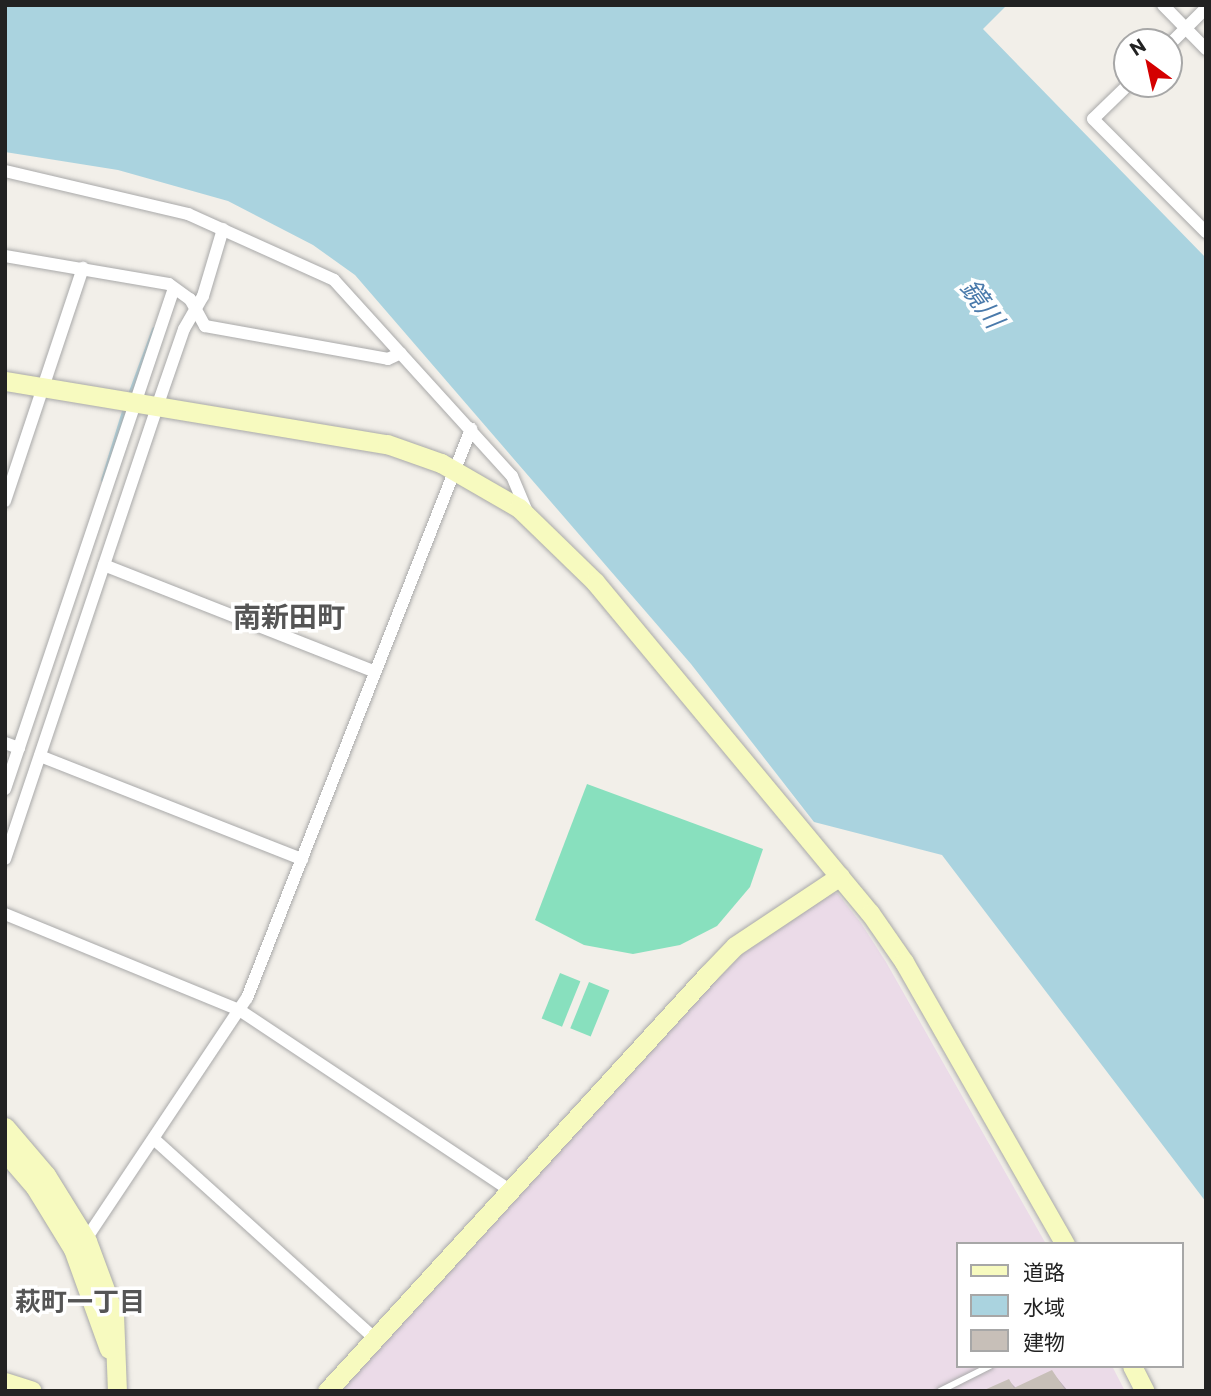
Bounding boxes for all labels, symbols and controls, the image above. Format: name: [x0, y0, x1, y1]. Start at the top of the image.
north arrow: [1113, 28, 1183, 98]
text: N: [1125, 33, 1150, 60]
water label: 鏡川: [955, 273, 1011, 333]
district label: 南新田町: [233, 599, 345, 633]
legend: [956, 1242, 1183, 1368]
text: 道路: [1023, 1259, 1065, 1284]
district label: 萩町一丁目: [15, 1285, 145, 1317]
text: 水域: [1023, 1294, 1065, 1319]
text: 建物: [1023, 1329, 1065, 1354]

